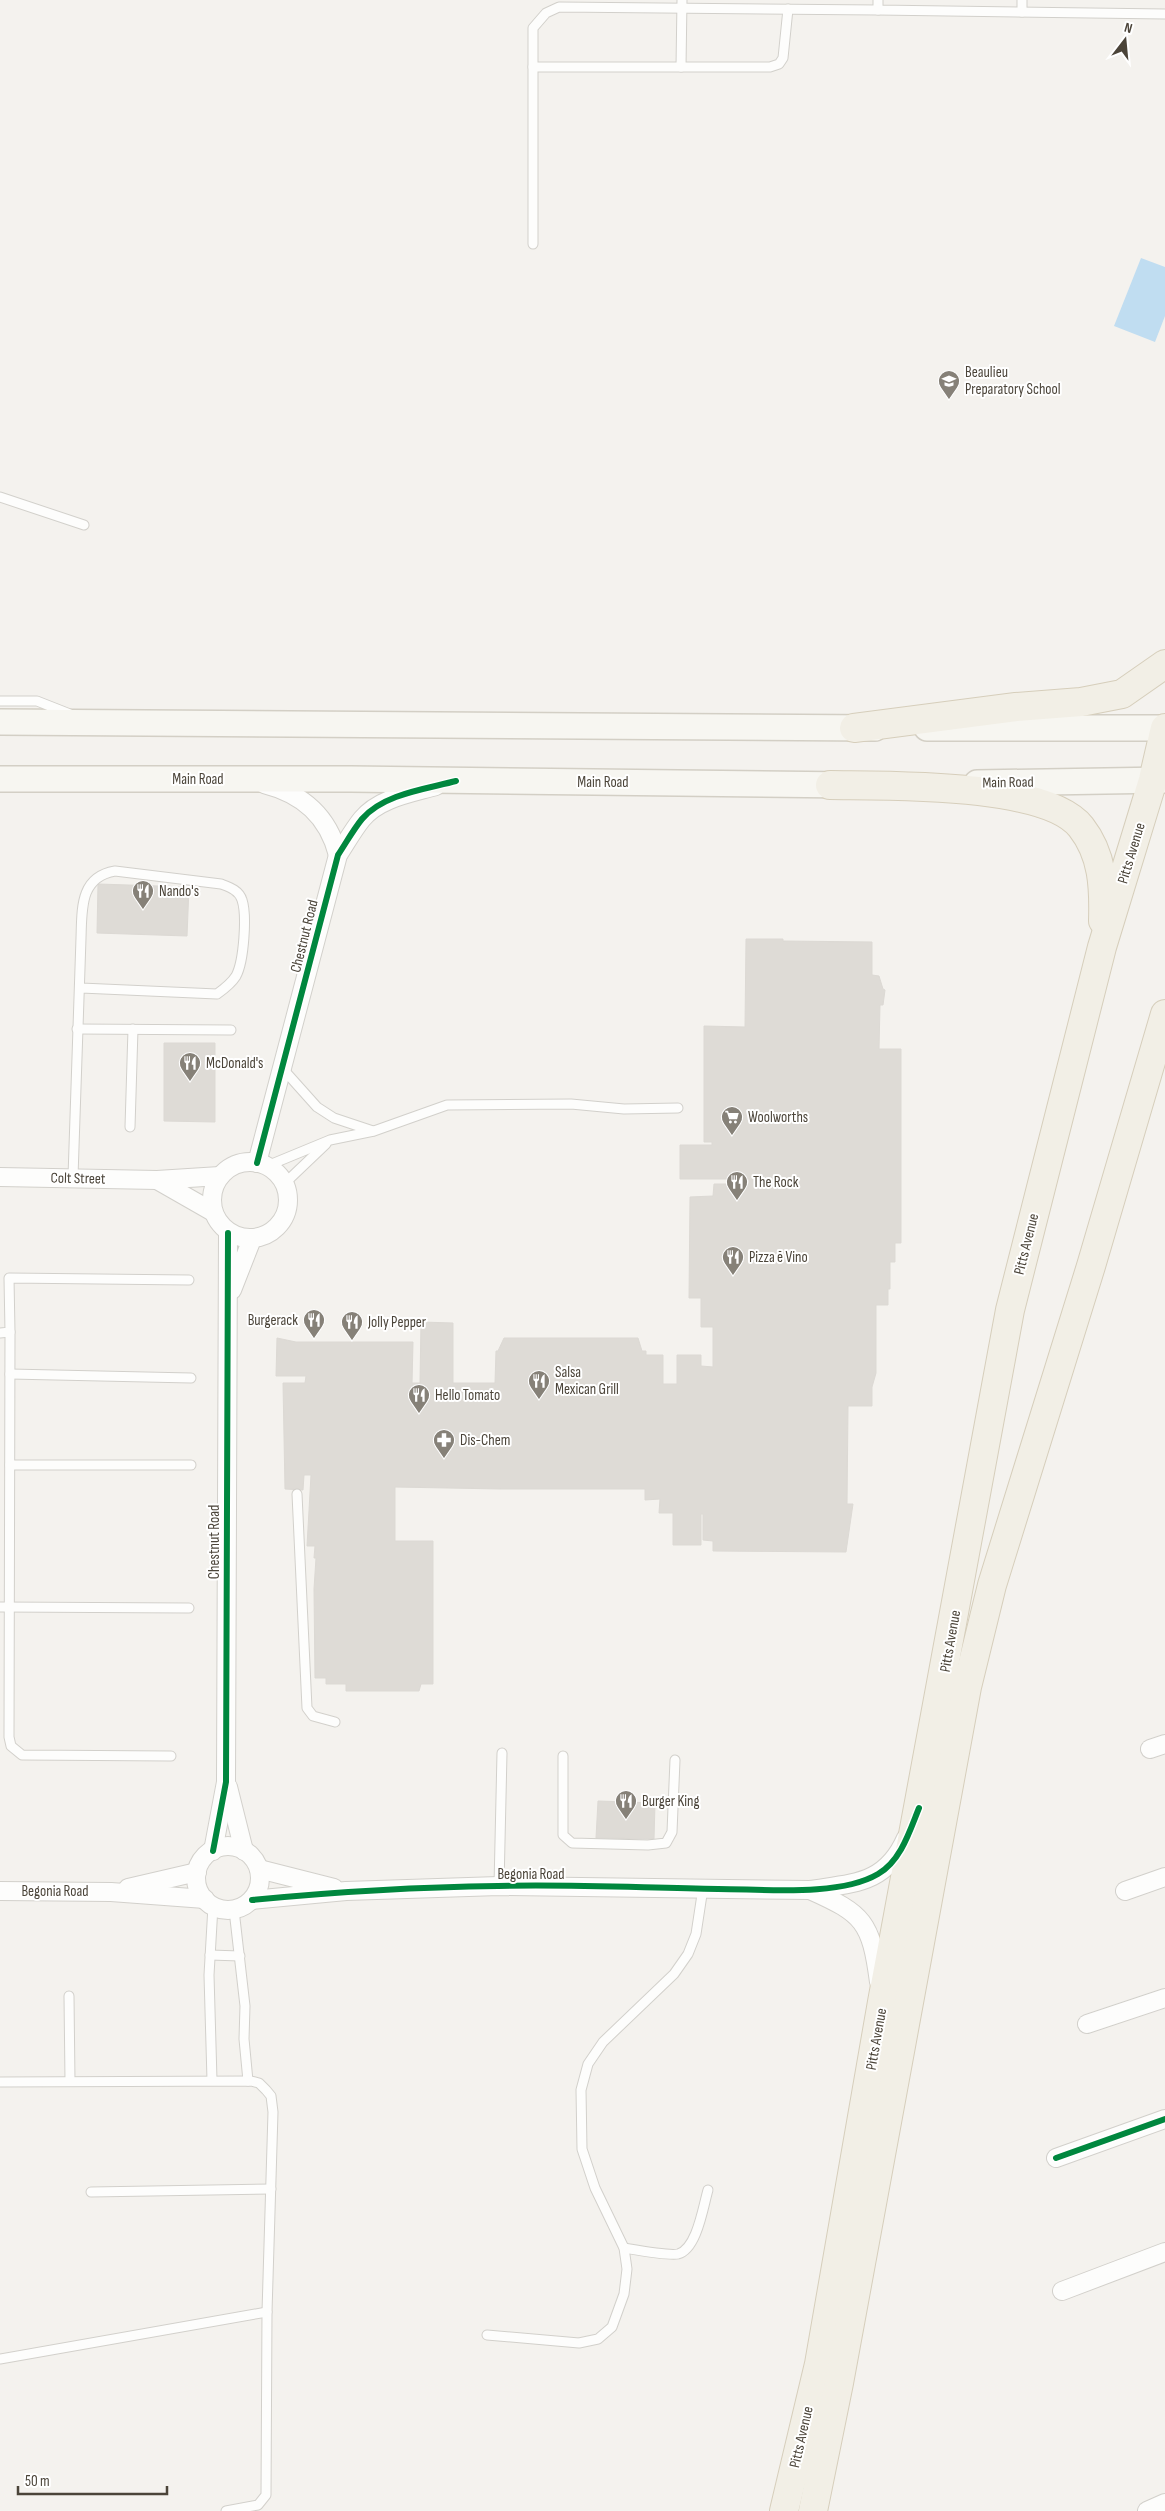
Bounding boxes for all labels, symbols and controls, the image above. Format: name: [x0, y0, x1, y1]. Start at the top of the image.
north arrow: [1100, 15, 1150, 65]
text: N: [1123, 19, 1134, 37]
place label: Beaulieu Preparatory School: [965, 363, 1061, 399]
school or university icon: Beaulieu Preparatory School: [937, 369, 961, 400]
street label: Main Road: [172, 770, 224, 789]
street label: Main Road: [577, 773, 629, 792]
street label: Main Road: [982, 773, 1034, 792]
street label: Pitts Avenue: [1113, 820, 1150, 886]
restaurant icon: Nando's: [131, 879, 155, 910]
place label: Nando's: [159, 882, 199, 901]
street label: Chestnut Road: [286, 898, 323, 974]
restaurant icon: McDonald's: [178, 1051, 202, 1082]
place label: McDonald's: [206, 1054, 264, 1073]
supermarket icon: Woolworths: [720, 1105, 744, 1136]
place label: Woolworths: [748, 1108, 808, 1127]
street label: Colt Street: [50, 1169, 106, 1188]
restaurant icon: The Rock: [725, 1170, 749, 1201]
place label: The Rock: [753, 1173, 799, 1192]
street label: Pitts Avenue: [1010, 1211, 1043, 1277]
restaurant icon: Pizza ē Vino: [721, 1245, 745, 1276]
place label: Pizza ē Vino: [749, 1248, 808, 1267]
restaurant icon: Burgerack: [302, 1308, 326, 1339]
restaurant icon: Jolly Pepper: [340, 1310, 364, 1341]
place label: Burgerack: [248, 1311, 298, 1330]
place label: Jolly Pepper: [367, 1313, 427, 1332]
place label: Salsa Mexican Grill: [555, 1363, 619, 1399]
restaurant icon: Salsa Mexican Grill: [527, 1369, 551, 1400]
restaurant icon: Hello Tomato: [407, 1383, 431, 1414]
place label: Hello Tomato: [435, 1386, 500, 1405]
pharmacy icon: Dis-Chem: [432, 1428, 456, 1459]
place label: Dis-Chem: [460, 1431, 510, 1450]
street label: Chestnut Road: [205, 1505, 224, 1579]
street label: Pitts Avenue: [936, 1609, 965, 1674]
restaurant icon: Burger King: [614, 1789, 638, 1820]
place label: Burger King: [642, 1792, 700, 1811]
street label: Begonia Road: [497, 1865, 565, 1884]
street label: Begonia Road: [21, 1882, 89, 1901]
street label: Pitts Avenue: [862, 2007, 891, 2072]
street label: Pitts Avenue: [785, 2404, 818, 2470]
scale bar: [18, 2464, 166, 2496]
text: 50 m: [25, 2472, 50, 2491]

